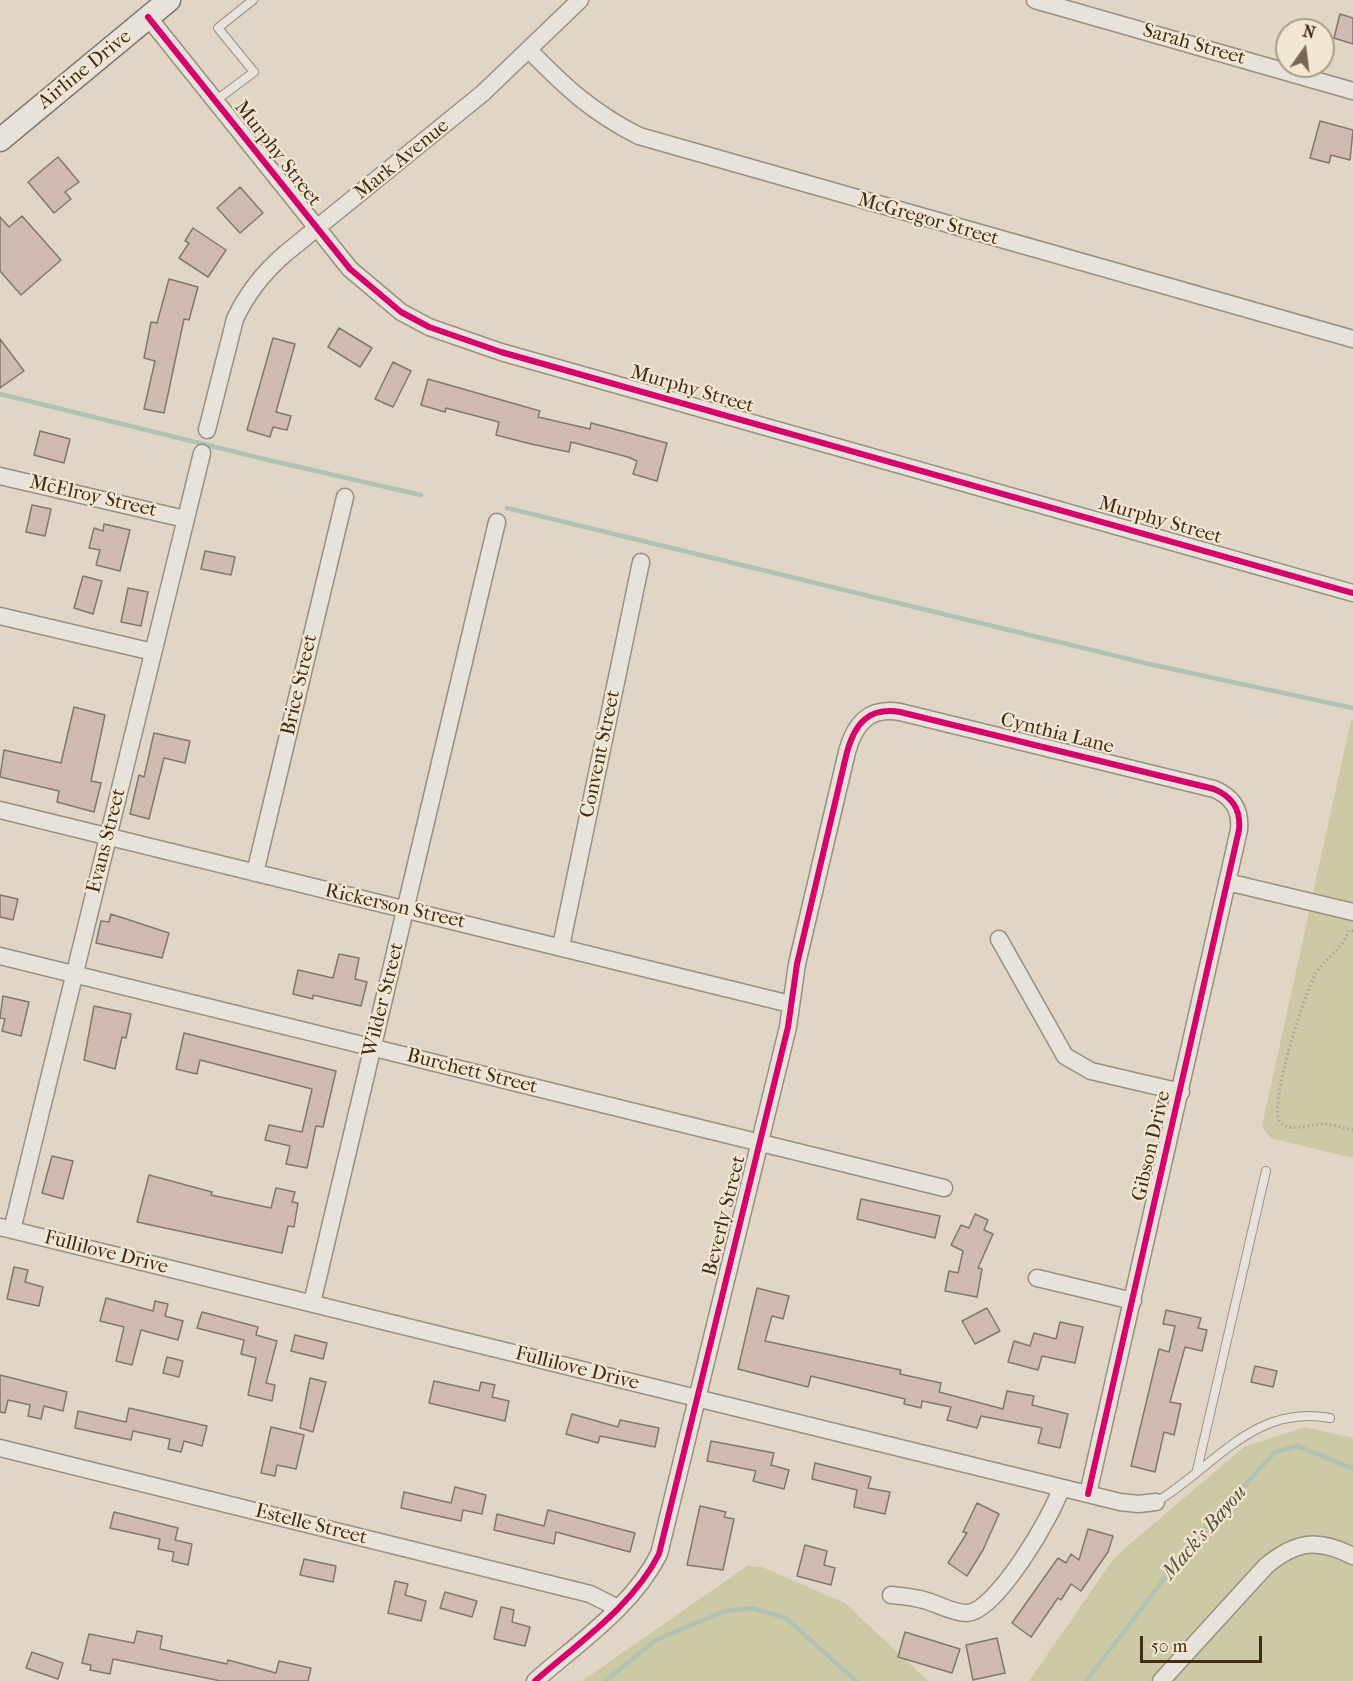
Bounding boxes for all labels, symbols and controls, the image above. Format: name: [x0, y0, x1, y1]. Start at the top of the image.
north arrow: [1275, 18, 1335, 78]
street label: Sarah Street: [1140, 19, 1248, 71]
text: N: [1301, 21, 1317, 43]
street label: Airline Drive: [33, 25, 137, 115]
street label: Murphy Street: [228, 96, 326, 212]
street label: Mark Avenue: [350, 114, 454, 206]
street label: McGregor Street: [855, 188, 1001, 252]
street label: Murphy Street: [627, 361, 757, 419]
street label: McElroy Street: [27, 471, 159, 523]
street label: Murphy Street: [1095, 492, 1225, 550]
street label: Brice Street: [277, 632, 323, 738]
street label: Convent Street: [576, 688, 626, 820]
street label: Cynthia Lane: [998, 708, 1116, 760]
street label: Evans Street: [82, 786, 132, 896]
street label: Rickerson Street: [322, 879, 468, 935]
street label: Wilder Street: [358, 940, 410, 1060]
street label: Burchett Street: [404, 1044, 540, 1100]
street label: Gibson Drive: [1128, 1088, 1176, 1204]
street label: Beverly Street: [698, 1153, 752, 1279]
street label: Fullilove Drive: [42, 1226, 170, 1280]
street label: Fullilove Drive: [513, 1342, 641, 1396]
water label: Mack's Bayou: [1157, 1481, 1253, 1585]
street label: Estelle Street: [253, 1500, 369, 1550]
scale bar: [1143, 1624, 1264, 1662]
text: 50 m: [1151, 1636, 1187, 1657]

